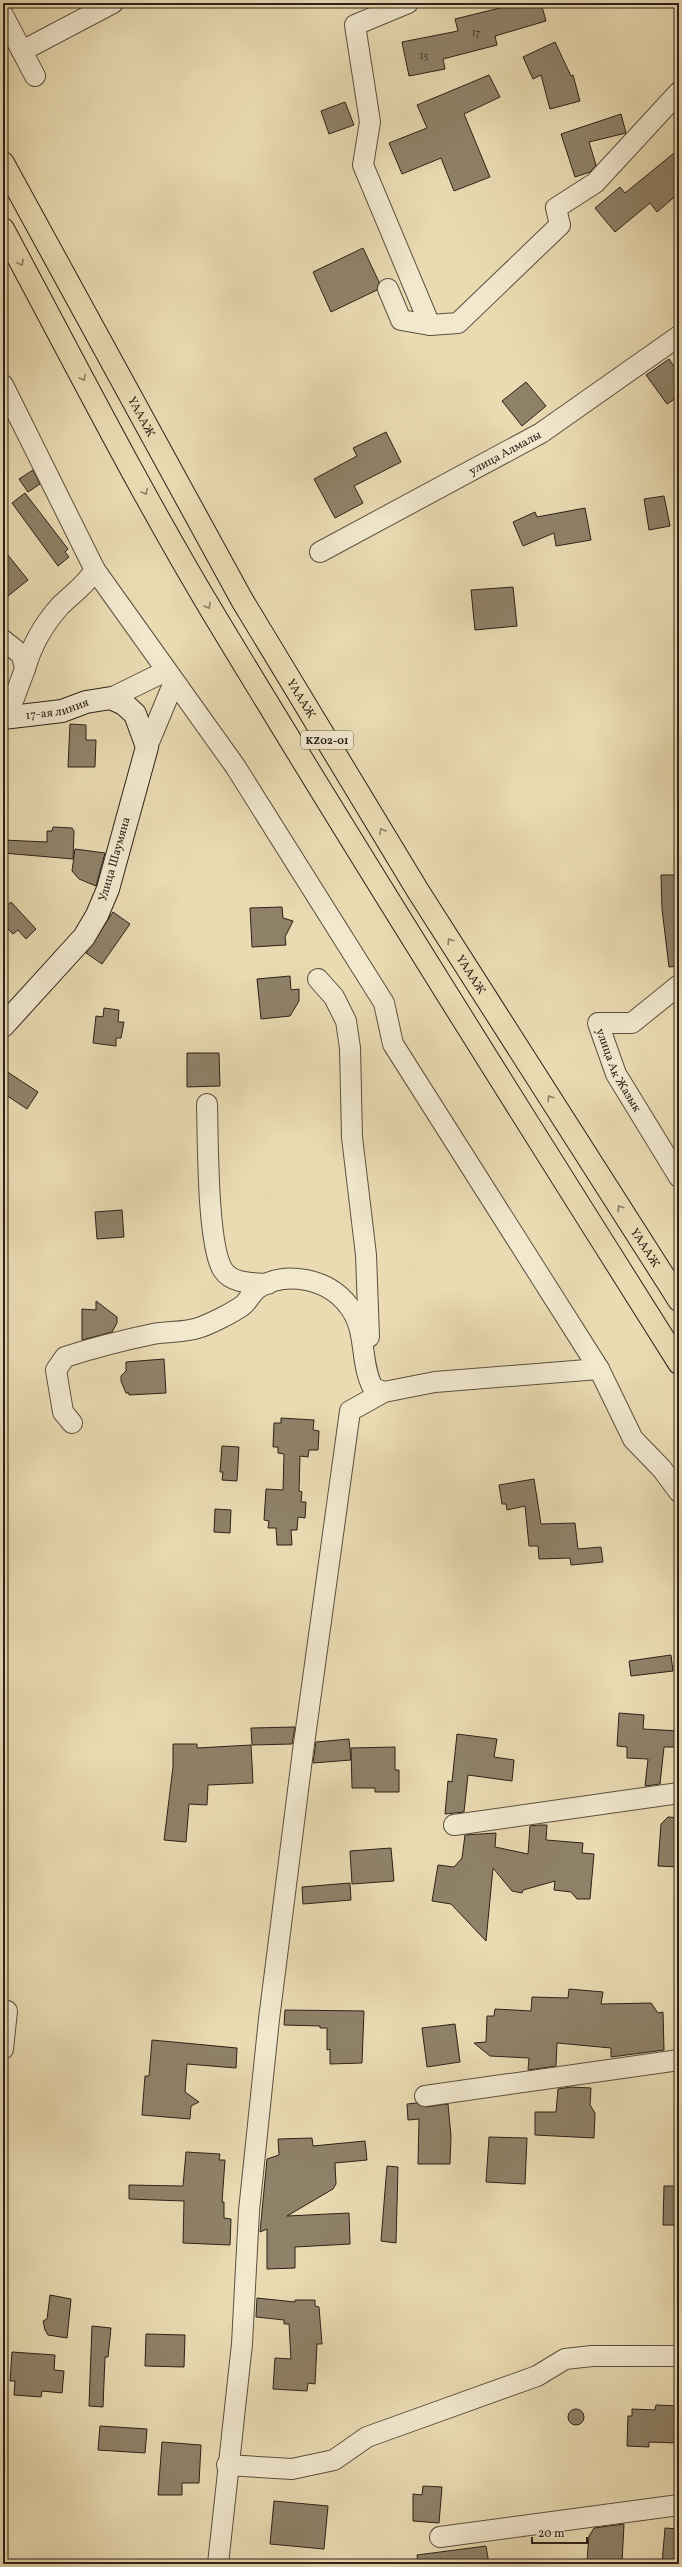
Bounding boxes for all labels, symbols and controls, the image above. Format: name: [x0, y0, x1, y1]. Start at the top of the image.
house number: 17: [472, 26, 481, 40]
house number: 15: [420, 49, 429, 63]
one-way arrow: [17, 259, 24, 267]
one-way arrow: [78, 374, 86, 381]
street label: ҮАААЖ: [123, 394, 158, 440]
street label: улица Алмалы: [466, 427, 545, 479]
one-way arrow: [140, 488, 147, 496]
one-way arrow: [204, 602, 211, 609]
street label: ҮАААЖ: [282, 676, 319, 722]
street label: 17-ая линия: [25, 695, 91, 724]
road number: KZ02-01: [301, 731, 353, 749]
street label: Улица Шаумяна: [95, 815, 135, 903]
one-way arrow: [379, 828, 386, 835]
one-way arrow: [448, 938, 455, 945]
street label: ҮАААЖ: [452, 952, 489, 998]
street label: улица Ак Жазык: [592, 1026, 645, 1116]
one-way arrow: [548, 1095, 555, 1102]
one-way arrow: [618, 1205, 625, 1212]
street label: ҮАААЖ: [626, 1225, 663, 1271]
scale bar: [532, 2519, 587, 2545]
text: 20 m: [538, 2526, 565, 2542]

